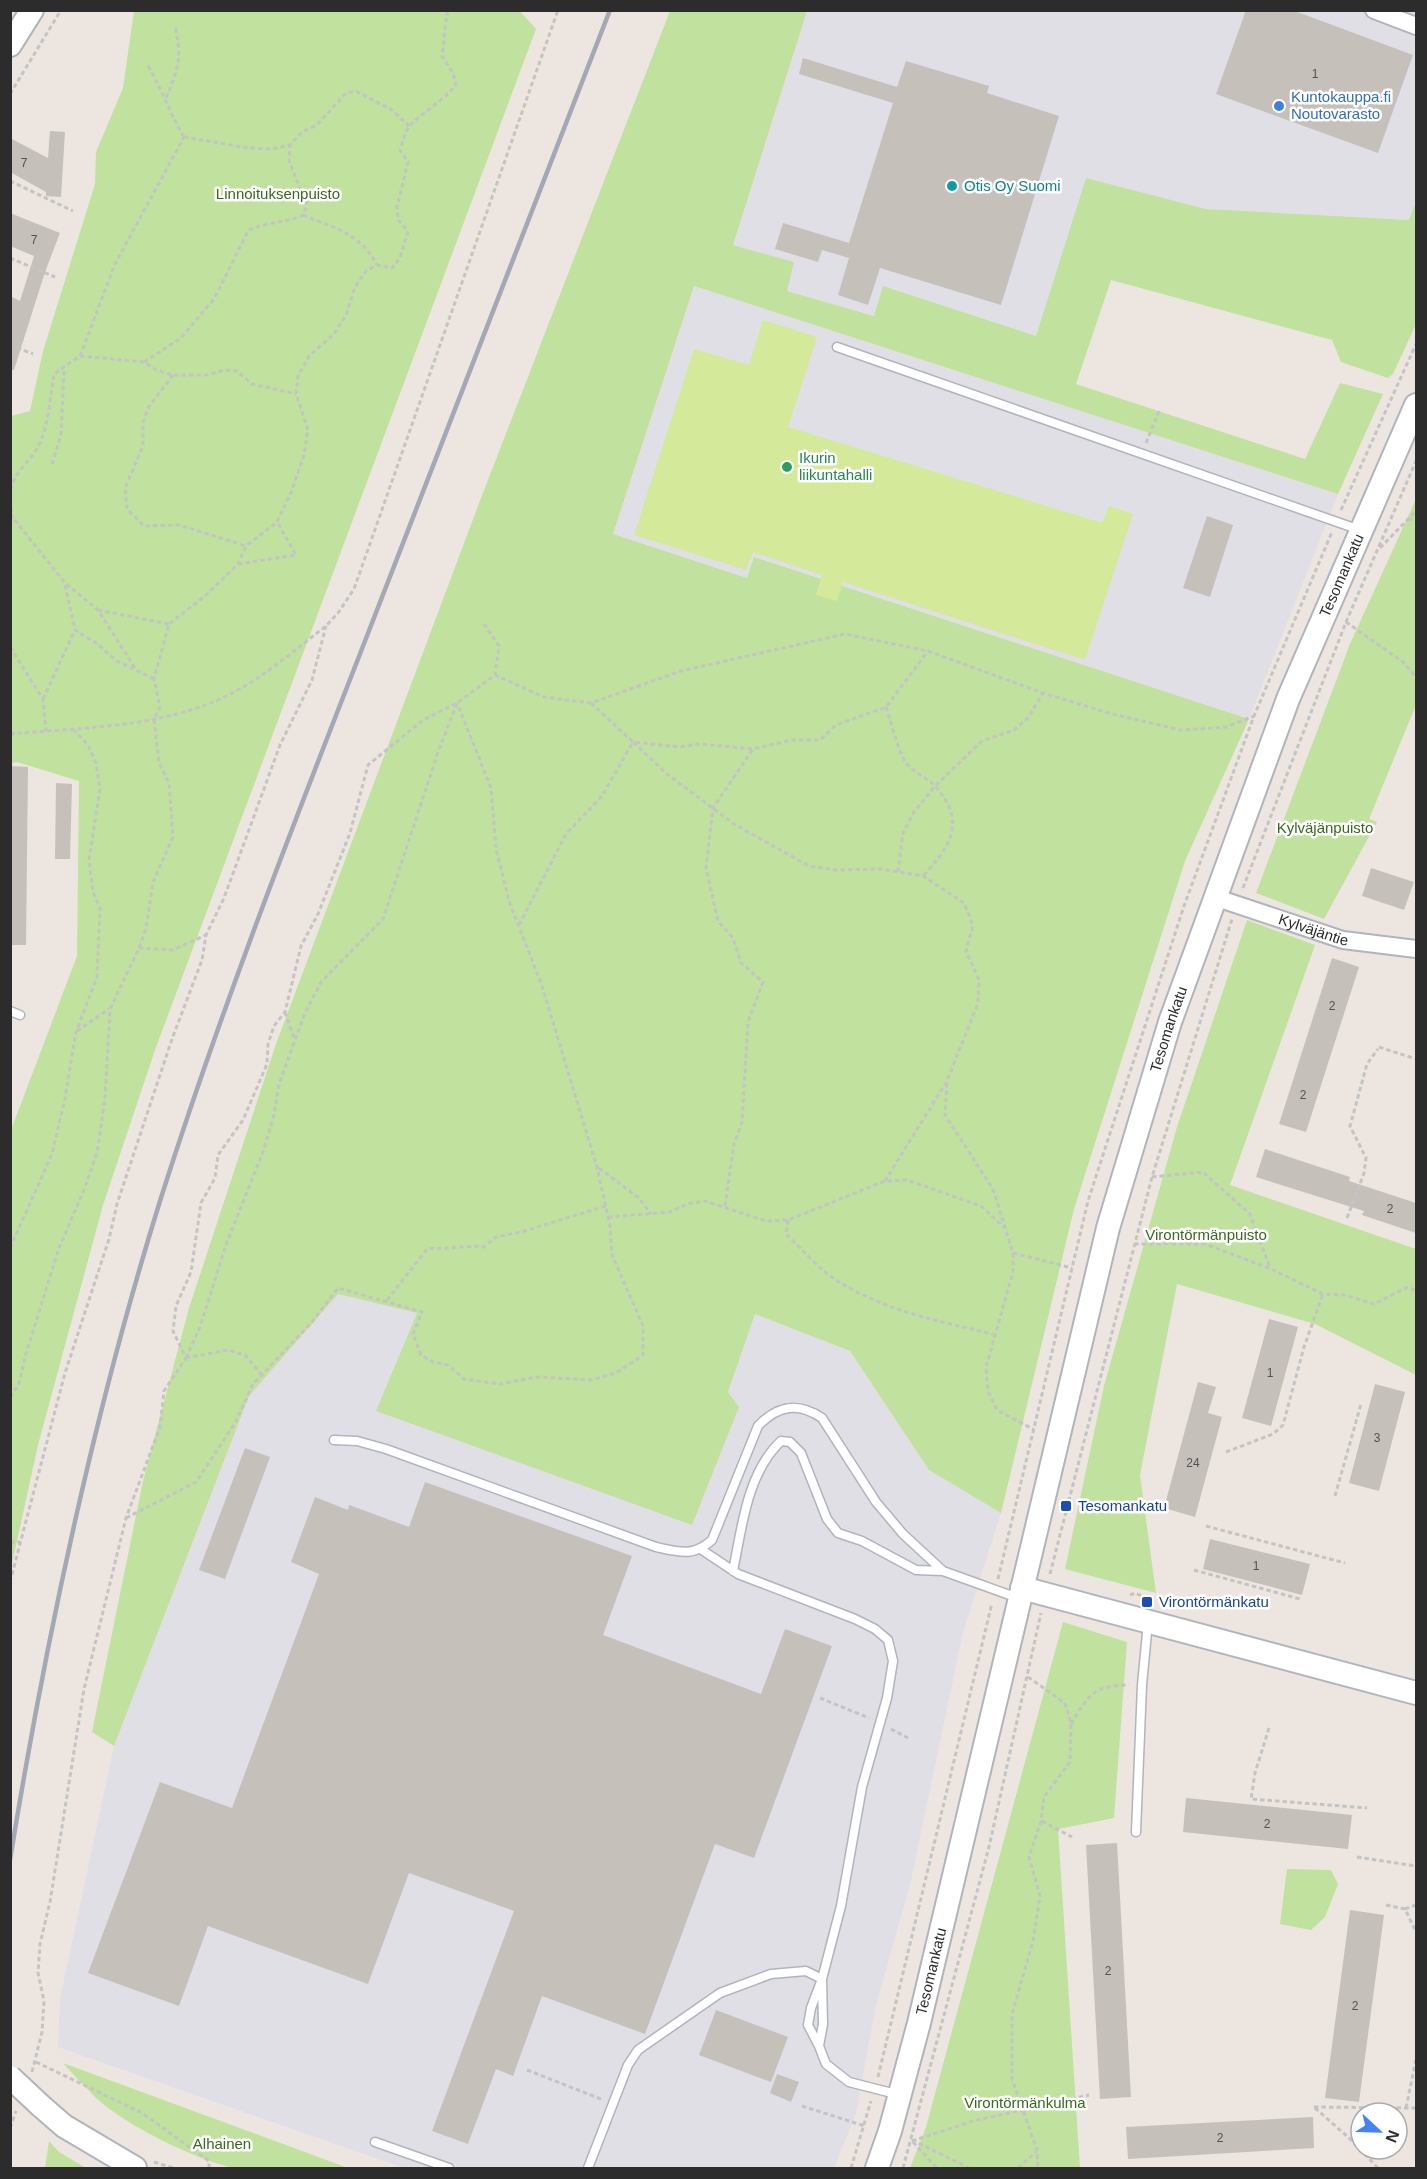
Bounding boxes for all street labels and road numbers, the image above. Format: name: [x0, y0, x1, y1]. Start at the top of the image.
street label: Tesomankatu: [1316, 531, 1367, 620]
street label: Kylväjäntie: [1277, 910, 1349, 949]
street label: Tesomankatu: [1146, 984, 1190, 1074]
street label: Tesomankatu: [912, 1926, 949, 2017]

